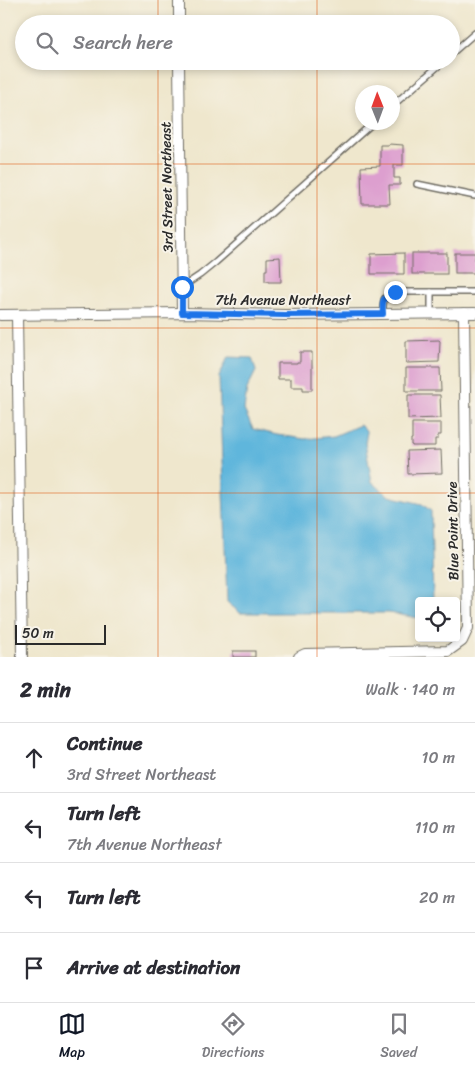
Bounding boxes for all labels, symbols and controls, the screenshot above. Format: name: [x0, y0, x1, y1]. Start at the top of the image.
search box: [15, 15, 460, 70]
text: Search here: [73, 26, 173, 59]
icon: search: [33, 29, 61, 57]
north arrow: [355, 85, 400, 130]
street label: 3rd Street Northeast: [153, 121, 181, 253]
route start: [171, 276, 194, 299]
route end: [384, 281, 407, 304]
street label: 7th Avenue Northeast: [215, 288, 352, 313]
street label: Blue Point Drive: [440, 481, 466, 581]
map controls: [415, 597, 460, 642]
button: locate: [415, 597, 460, 642]
text: 50 m: [22, 621, 54, 646]
scale bar: [15, 622, 106, 645]
text: 2 min: [20, 671, 71, 709]
text: Walk · 140 m: [366, 675, 455, 704]
text: Continue: [67, 727, 143, 760]
text: 10 m: [422, 743, 455, 772]
icon: ahead: [20, 744, 48, 772]
text: 3rd Street Northeast: [67, 760, 216, 789]
text: Turn left: [67, 797, 140, 830]
text: 110 m: [415, 813, 455, 842]
icon: left: [20, 814, 48, 842]
text: 7th Avenue Northeast: [67, 830, 222, 859]
text: Turn left: [67, 881, 140, 914]
text: 20 m: [419, 883, 455, 912]
icon: left: [20, 884, 48, 912]
text: Arrive at destination: [67, 951, 240, 984]
icon: arrive: [20, 954, 48, 982]
tab: Map: [58, 1010, 86, 1065]
tab: Directions: [202, 1010, 264, 1065]
tab: Saved: [380, 1010, 417, 1065]

